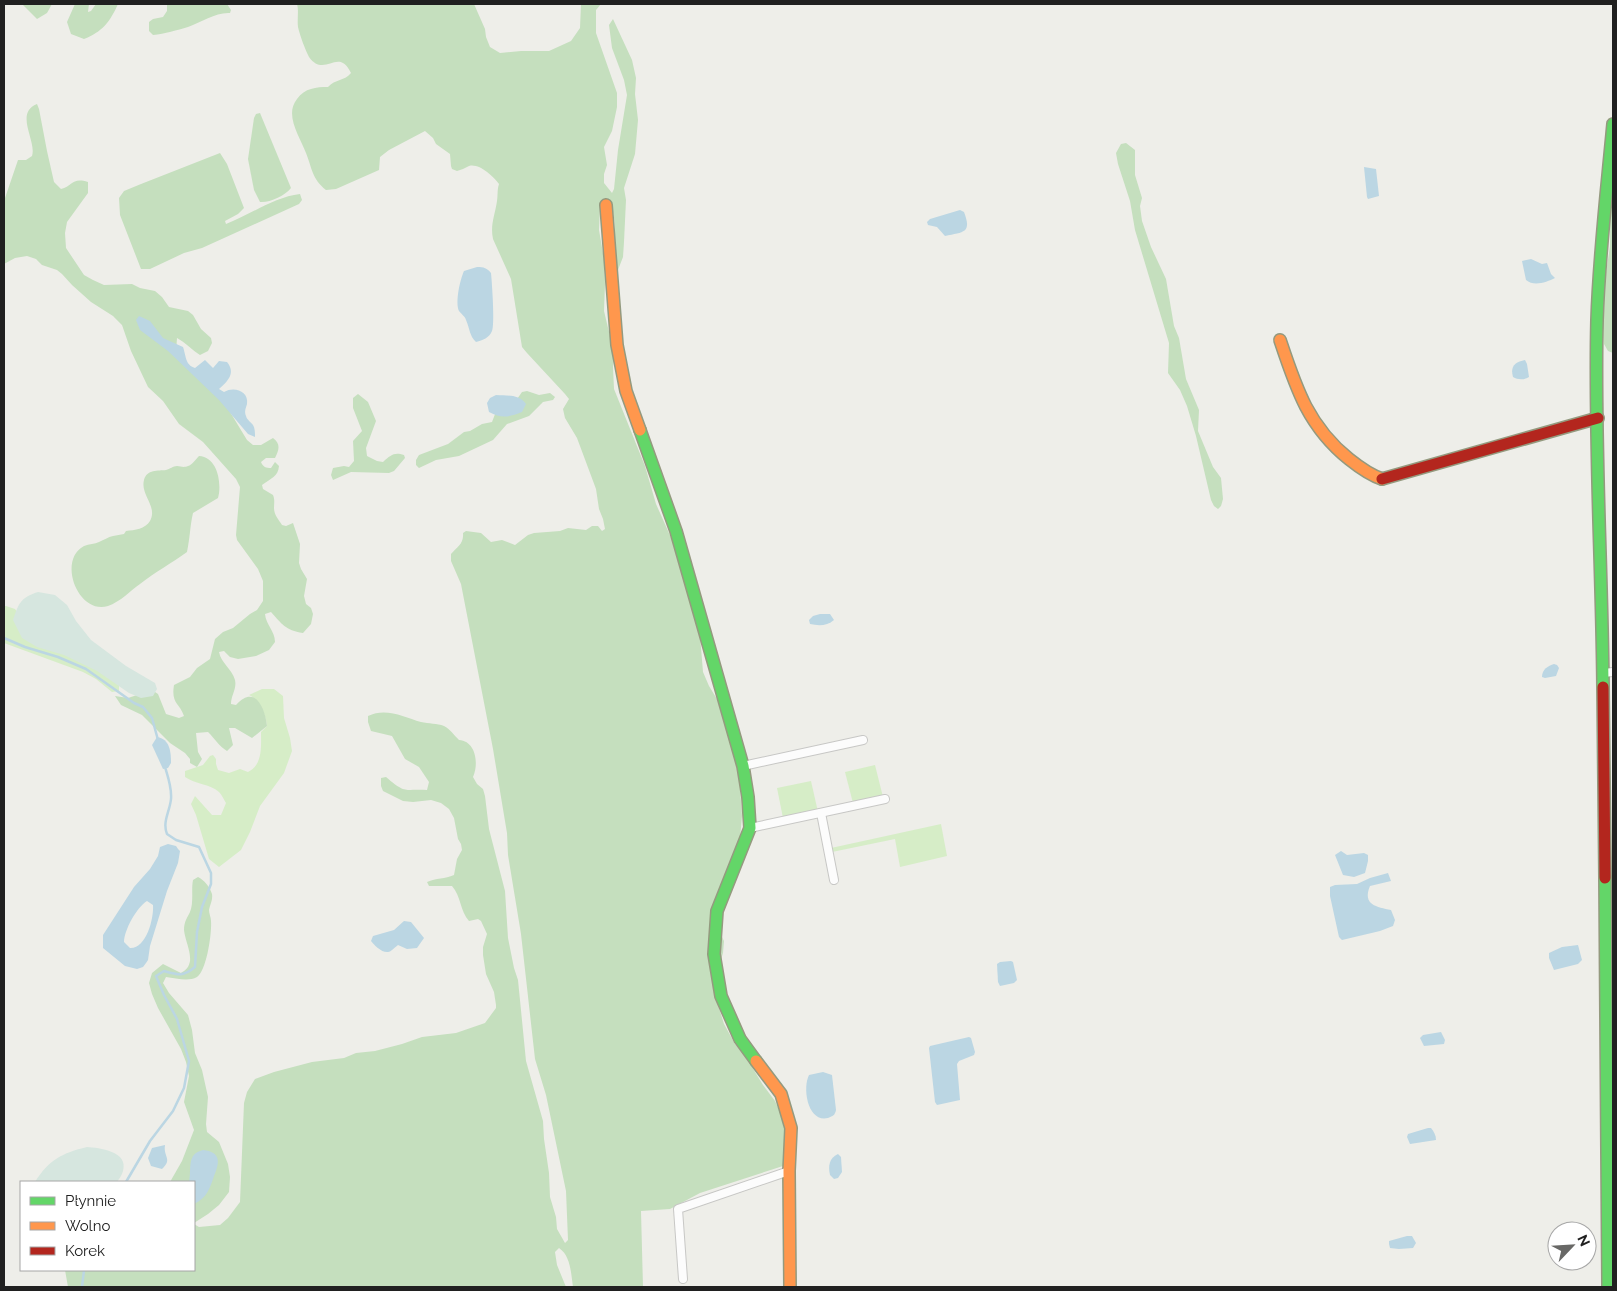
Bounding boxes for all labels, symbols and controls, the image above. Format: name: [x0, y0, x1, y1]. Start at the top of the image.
legend: [20, 1181, 195, 1271]
text: Płynnie: [65, 1192, 116, 1210]
text: Wolno: [65, 1217, 110, 1235]
north arrow: [1547, 1221, 1597, 1271]
text: N: [1574, 1232, 1593, 1249]
text: Korek: [65, 1242, 105, 1260]

